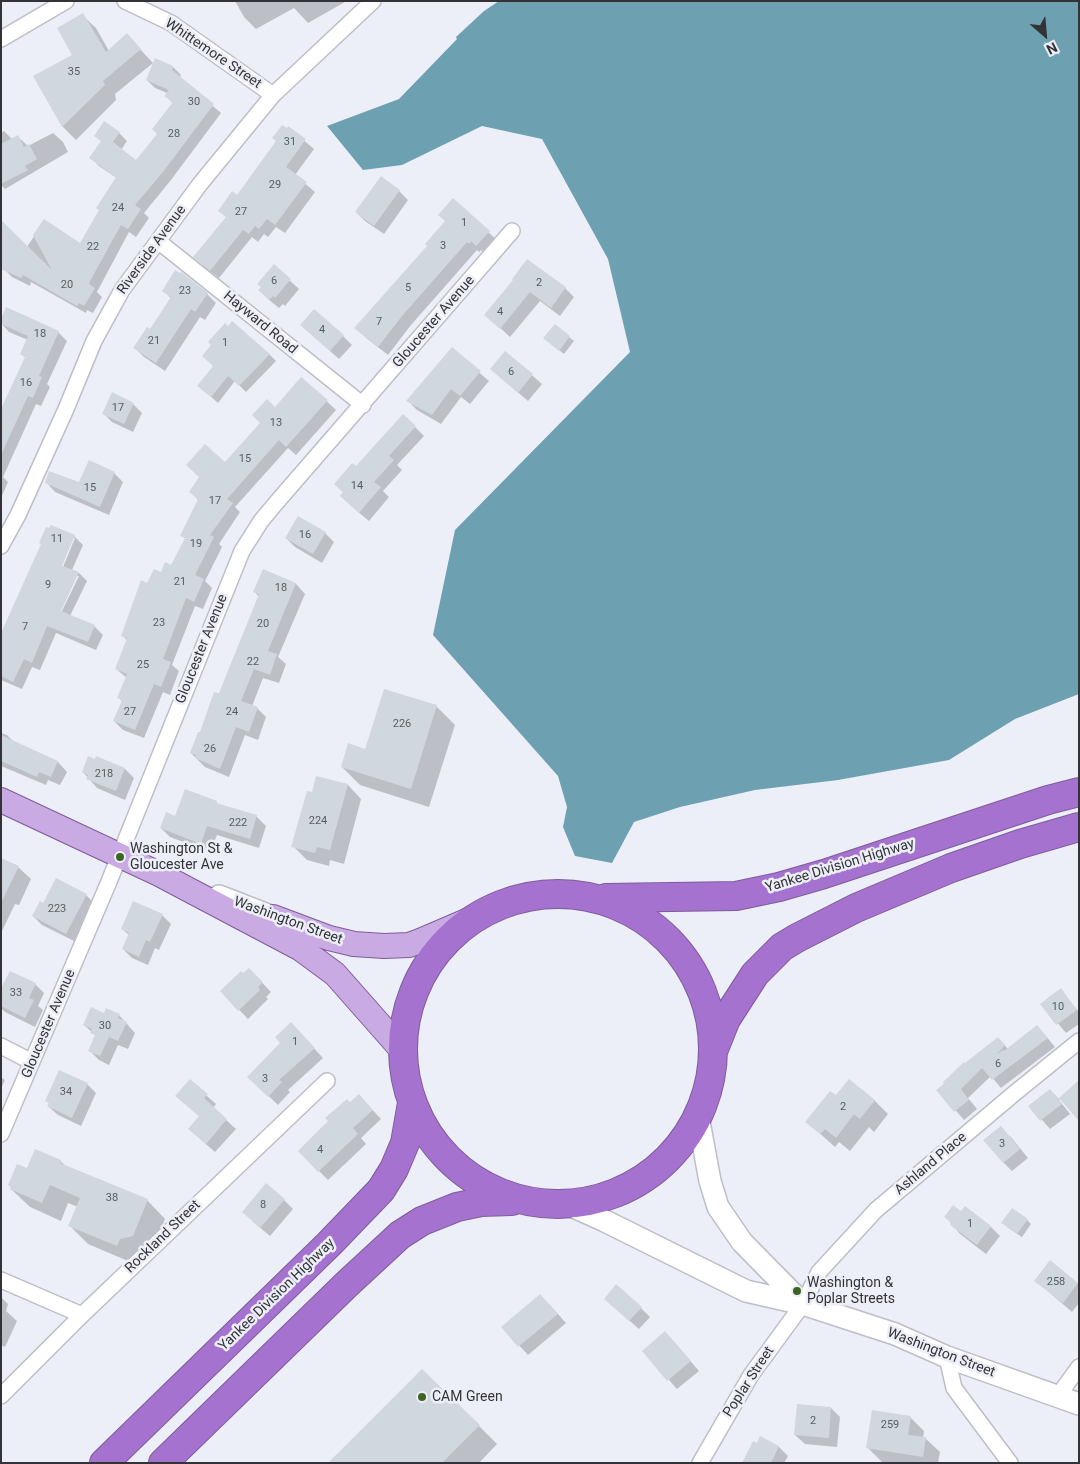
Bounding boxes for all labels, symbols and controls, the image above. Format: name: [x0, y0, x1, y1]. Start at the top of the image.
north arrow: [1020, 10, 1070, 60]
street label: Whittemore Street: [162, 15, 264, 93]
text: N: [1044, 39, 1060, 58]
house number: 35: [68, 65, 80, 79]
house number: 30: [188, 95, 200, 109]
house number: 28: [168, 127, 180, 141]
house number: 31: [284, 135, 296, 149]
house number: 29: [269, 178, 281, 192]
house number: 24: [112, 201, 124, 215]
street label: Riverside Avenue: [114, 202, 190, 298]
house number: 27: [235, 205, 247, 219]
house number: 1: [461, 216, 467, 230]
house number: 3: [440, 239, 446, 253]
house number: 22: [87, 240, 99, 254]
street label: Gloucester Avenue: [389, 272, 479, 372]
house number: 6: [271, 274, 277, 288]
house number: 2: [536, 276, 542, 290]
house number: 20: [61, 278, 73, 292]
house number: 5: [405, 281, 411, 295]
house number: 23: [179, 284, 191, 298]
street label: Hayward Road: [220, 288, 300, 358]
house number: 4: [497, 305, 503, 319]
house number: 7: [376, 315, 382, 329]
house number: 4: [319, 323, 325, 337]
house number: 18: [34, 327, 46, 341]
house number: 21: [148, 334, 160, 348]
house number: 1: [222, 336, 228, 350]
house number: 6: [508, 365, 514, 379]
house number: 16: [20, 376, 32, 390]
house number: 17: [112, 401, 124, 415]
house number: 13: [270, 416, 282, 430]
house number: 15: [239, 452, 251, 466]
house number: 14: [351, 479, 363, 493]
house number: 15: [84, 481, 96, 495]
house number: 17: [209, 494, 221, 508]
house number: 16: [299, 528, 311, 542]
house number: 11: [51, 532, 63, 546]
house number: 19: [190, 537, 202, 551]
house number: 21: [174, 575, 186, 589]
house number: 9: [45, 578, 51, 592]
house number: 18: [275, 581, 287, 595]
street label: Gloucester Avenue: [172, 592, 232, 706]
house number: 23: [153, 616, 165, 630]
house number: 20: [257, 617, 269, 631]
house number: 7: [22, 620, 28, 634]
house number: 22: [247, 655, 259, 669]
house number: 25: [137, 658, 149, 672]
house number: 27: [124, 705, 136, 719]
house number: 24: [226, 705, 238, 719]
house number: 226: [393, 717, 411, 731]
house number: 26: [204, 742, 216, 756]
house number: 218: [95, 767, 113, 781]
house number: 224: [309, 814, 327, 828]
house number: 222: [229, 816, 247, 830]
street label: Yankee Division Highway: [764, 835, 916, 897]
place label: Washington St & Gloucester Ave: [130, 841, 232, 874]
marker: Washington St & Gloucester Ave: [114, 851, 126, 863]
street label: Washington Street: [231, 894, 345, 948]
house number: 223: [48, 902, 66, 916]
street label: Gloucester Avenue: [18, 967, 80, 1081]
house number: 33: [10, 986, 22, 1000]
house number: 10: [1052, 1000, 1064, 1014]
house number: 30: [99, 1019, 111, 1033]
house number: 1: [292, 1035, 298, 1049]
house number: 6: [995, 1057, 1001, 1071]
house number: 3: [262, 1072, 268, 1086]
house number: 34: [60, 1085, 72, 1099]
house number: 2: [840, 1100, 846, 1114]
street label: Ashland Place: [892, 1129, 970, 1199]
house number: 3: [999, 1137, 1005, 1151]
house number: 4: [317, 1143, 323, 1157]
house number: 38: [106, 1191, 118, 1205]
street label: Rockland Street: [122, 1197, 204, 1277]
house number: 8: [260, 1198, 266, 1212]
house number: 1: [967, 1217, 973, 1231]
street label: Yankee Division Highway: [216, 1235, 338, 1355]
place label: Washington & Poplar Streets: [807, 1275, 895, 1308]
house number: 258: [1047, 1275, 1065, 1289]
marker: Washington & Poplar Streets: [791, 1285, 803, 1297]
street label: Washington Street: [885, 1325, 997, 1381]
street label: Poplar Street: [720, 1344, 778, 1420]
place label: CAM Green: [432, 1389, 503, 1405]
marker: CAM Green: [416, 1391, 428, 1403]
house number: 2: [810, 1414, 816, 1428]
house number: 259: [881, 1418, 899, 1432]

